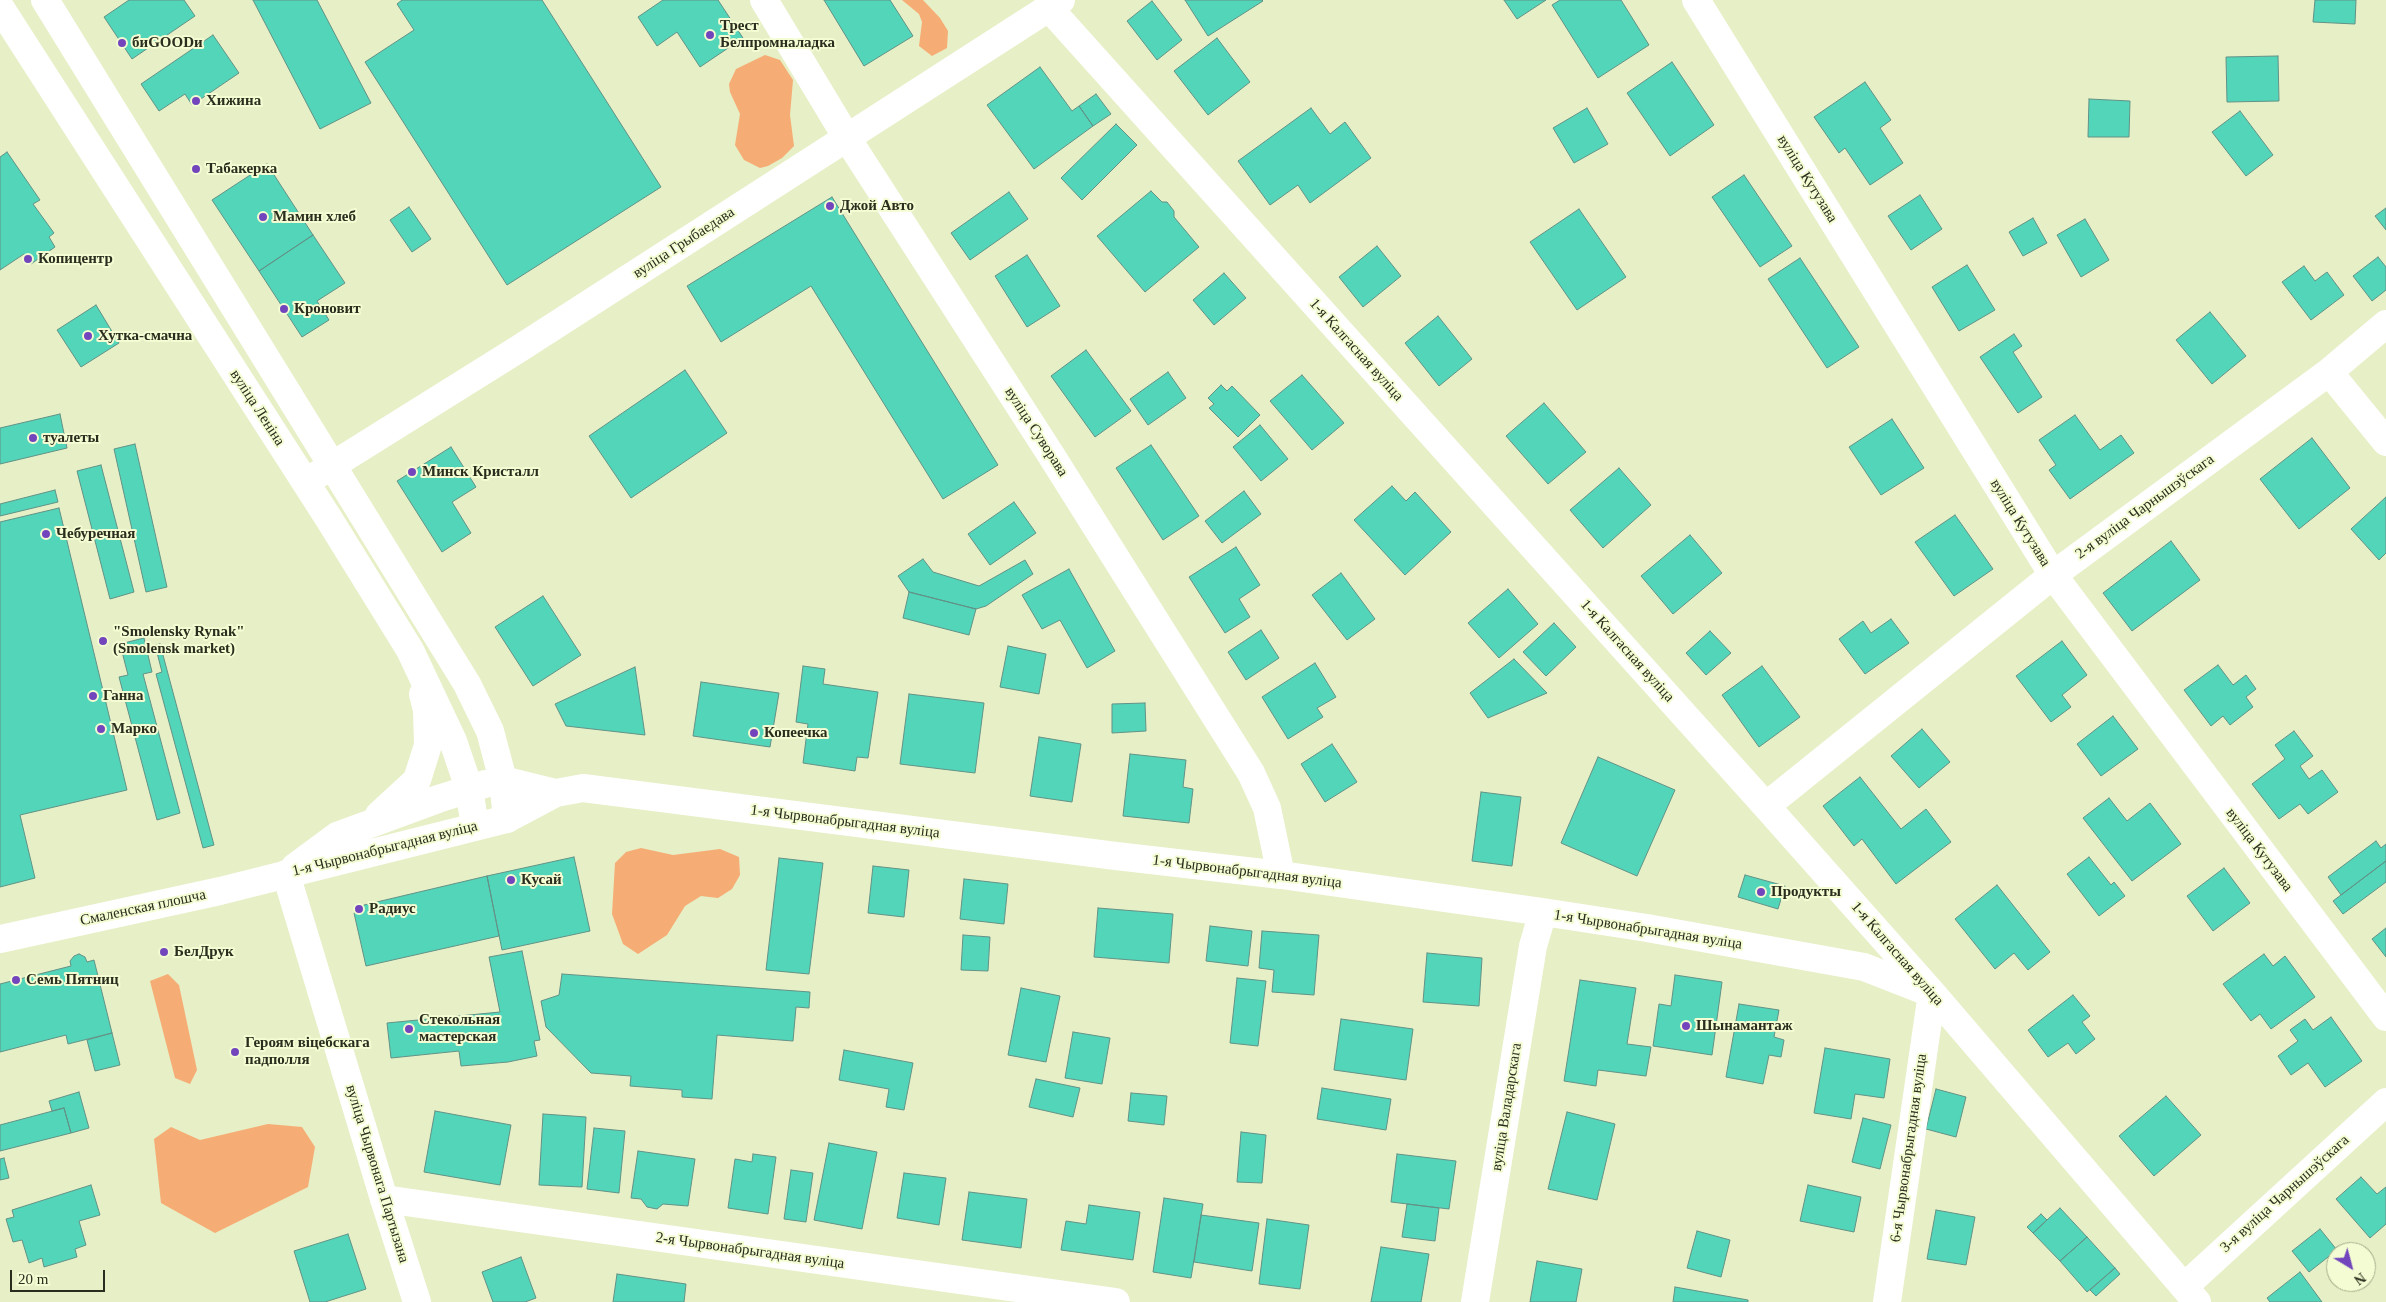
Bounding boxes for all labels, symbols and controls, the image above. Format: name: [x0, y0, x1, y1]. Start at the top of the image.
place label: Трест Белпромналадка: [720, 17, 835, 52]
marker: Трест Белпромналадка: [704, 29, 716, 41]
place label: биGOODи: [132, 34, 203, 52]
marker: биGOODи: [116, 37, 128, 49]
place label: Хижина: [206, 92, 261, 110]
marker: Хижина: [190, 95, 202, 107]
street label: вуліца Кутузава: [1773, 132, 1841, 226]
place label: Табакерка: [206, 160, 277, 178]
marker: Табакерка: [190, 163, 202, 175]
place label: Джой Авто: [840, 197, 914, 215]
marker: Джой Авто: [824, 200, 836, 212]
street label: вуліца Грыбаедава: [630, 203, 738, 283]
place label: Мамин хлеб: [273, 208, 356, 226]
marker: Мамин хлеб: [257, 211, 269, 223]
place label: Копицентр: [38, 250, 113, 268]
marker: Копицентр: [22, 253, 34, 265]
street label: 1-я Калгасная вуліца: [1305, 295, 1407, 405]
place label: Кроновит: [294, 300, 361, 318]
marker: Кроновит: [278, 303, 290, 315]
place label: Хутка-смачна: [98, 327, 192, 345]
marker: Хутка-смачна: [82, 330, 94, 342]
street label: вуліца Леніна: [226, 367, 288, 449]
street label: вуліца Суворава: [1000, 384, 1072, 480]
place label: туалеты: [43, 429, 99, 447]
marker: туалеты: [27, 432, 39, 444]
street label: 2-я вуліца Чарнышэўскага: [2072, 451, 2218, 563]
place label: Минск Кристалл: [422, 463, 539, 481]
marker: Минск Кристалл: [406, 466, 418, 478]
street label: вуліца Кутузава: [1986, 476, 2054, 570]
place label: Чебуречная: [56, 525, 135, 543]
marker: Чебуречная: [40, 528, 52, 540]
street label: 1-я Калгасная вуліца: [1576, 596, 1678, 706]
place label: "Smolensky Rynak" (Smolensk market): [113, 623, 245, 658]
marker: "Smolensky Rynak" (Smolensk market): [97, 635, 109, 647]
place label: Ганна: [103, 687, 144, 705]
marker: Ганна: [87, 690, 99, 702]
place label: Марко: [111, 720, 157, 738]
marker: Марко: [95, 723, 107, 735]
place label: Копеечка: [764, 724, 828, 742]
marker: Копеечка: [748, 727, 760, 739]
street label: 1-я Чырвонабрыгадная вуліца: [749, 801, 941, 843]
street label: вуліца Кутузава: [2222, 805, 2296, 895]
street label: 1-я Чырвонабрыгадная вуліца: [290, 817, 480, 881]
street label: 1-я Чырвонабрыгадная вуліца: [1151, 851, 1343, 893]
place label: Кусай: [521, 871, 562, 889]
marker: Кусай: [505, 874, 517, 886]
place label: Продукты: [1771, 883, 1841, 901]
street label: Смаленская плошча: [78, 886, 208, 930]
marker: Продукты: [1755, 886, 1767, 898]
street label: 1-я Калгасная вуліца: [1847, 898, 1947, 1010]
place label: Радиус: [369, 900, 416, 918]
marker: Радиус: [353, 903, 365, 915]
street label: 1-я Чырвонабрыгадная вуліца: [1553, 906, 1743, 954]
place label: БелДрук: [174, 943, 234, 961]
marker: БелДрук: [158, 946, 170, 958]
place label: Семь Пятниц: [26, 971, 119, 989]
marker: Семь Пятниц: [10, 974, 22, 986]
place label: Стекольная мастерская: [419, 1011, 500, 1046]
place label: Шынамантаж: [1696, 1017, 1793, 1035]
marker: Шынамантаж: [1680, 1020, 1692, 1032]
marker: Стекольная мастерская: [403, 1023, 415, 1035]
place label: Героям віцебскага падполля: [245, 1034, 370, 1069]
street label: вуліца Валадарскага: [1488, 1042, 1526, 1172]
marker: Героям віцебскага падполля: [229, 1046, 241, 1058]
street label: 6-я Чырвонабрыгадная вуліца: [1887, 1052, 1931, 1244]
street label: вуліца Чырвонага Партызана: [341, 1083, 413, 1265]
street label: 3-я вуліца Чарнышэўскага: [2217, 1131, 2353, 1257]
street label: 2-я Чырвонабрыгадная вуліца: [654, 1229, 846, 1273]
north arrow: [2326, 1242, 2376, 1292]
scale bar: [12, 1260, 108, 1292]
text: N: [2351, 1270, 2368, 1288]
text: 20 m: [18, 1271, 48, 1287]

